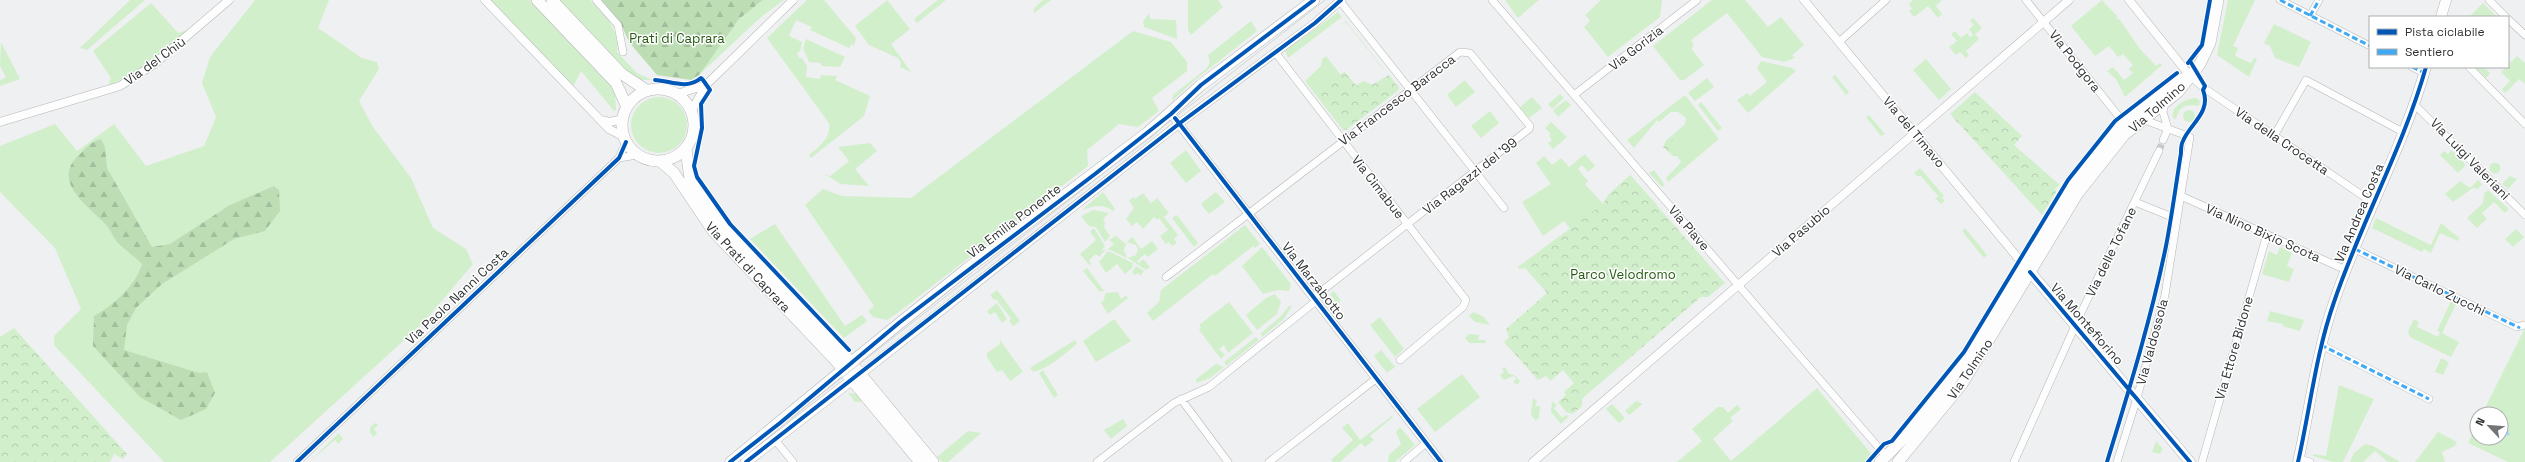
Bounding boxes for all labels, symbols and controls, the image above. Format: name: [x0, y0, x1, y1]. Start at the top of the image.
legend: [2369, 16, 2509, 68]
street label: Via Gorizia: [1605, 21, 1667, 74]
text: Pista ciclabile: [2405, 24, 2485, 40]
street label: Via Podgora: [2045, 26, 2105, 96]
park label: Prati di Caprara: [629, 30, 725, 47]
street label: Via del Chiù: [121, 33, 189, 89]
text: Sentiero: [2405, 44, 2454, 60]
street label: Via Francesco Baracca: [1335, 50, 1459, 149]
street label: Via Tolmino: [2125, 78, 2189, 136]
street label: Via del Timavo: [1879, 93, 1949, 171]
street label: Via della Crocetta: [2232, 103, 2333, 179]
street label: Via Luigi Valeriani: [2427, 114, 2513, 204]
street label: Via Ragazzi del '99: [1419, 134, 1521, 218]
street label: Via Cimabue: [1348, 152, 1408, 222]
street label: Via Andrea Costa: [2330, 160, 2388, 265]
street label: Via Emilia Ponente: [964, 180, 1064, 262]
street label: Via Nino Bixio Scota: [2203, 200, 2324, 266]
street label: Via Pasubio: [1768, 201, 1834, 261]
street label: Via Piave: [1665, 202, 1713, 254]
street label: Via delle Tofane: [2082, 204, 2140, 300]
street label: Via Prati di Caprara: [702, 218, 795, 316]
street label: Via Marzabotto: [1278, 239, 1350, 323]
street label: Via Paolo Nanni Costa: [402, 244, 512, 348]
street label: Via Carlo Zucchi: [2392, 261, 2488, 319]
park label: Parco Velodromo: [1570, 266, 1676, 283]
street label: Via Montefiorino: [2047, 280, 2127, 368]
street label: Via Ettore Bidone: [2211, 294, 2257, 402]
street label: Via Valdossola: [2132, 296, 2172, 387]
street label: Via Tolmino: [1943, 335, 1997, 403]
north arrow: [2469, 406, 2509, 446]
text: N: [2472, 415, 2488, 428]

